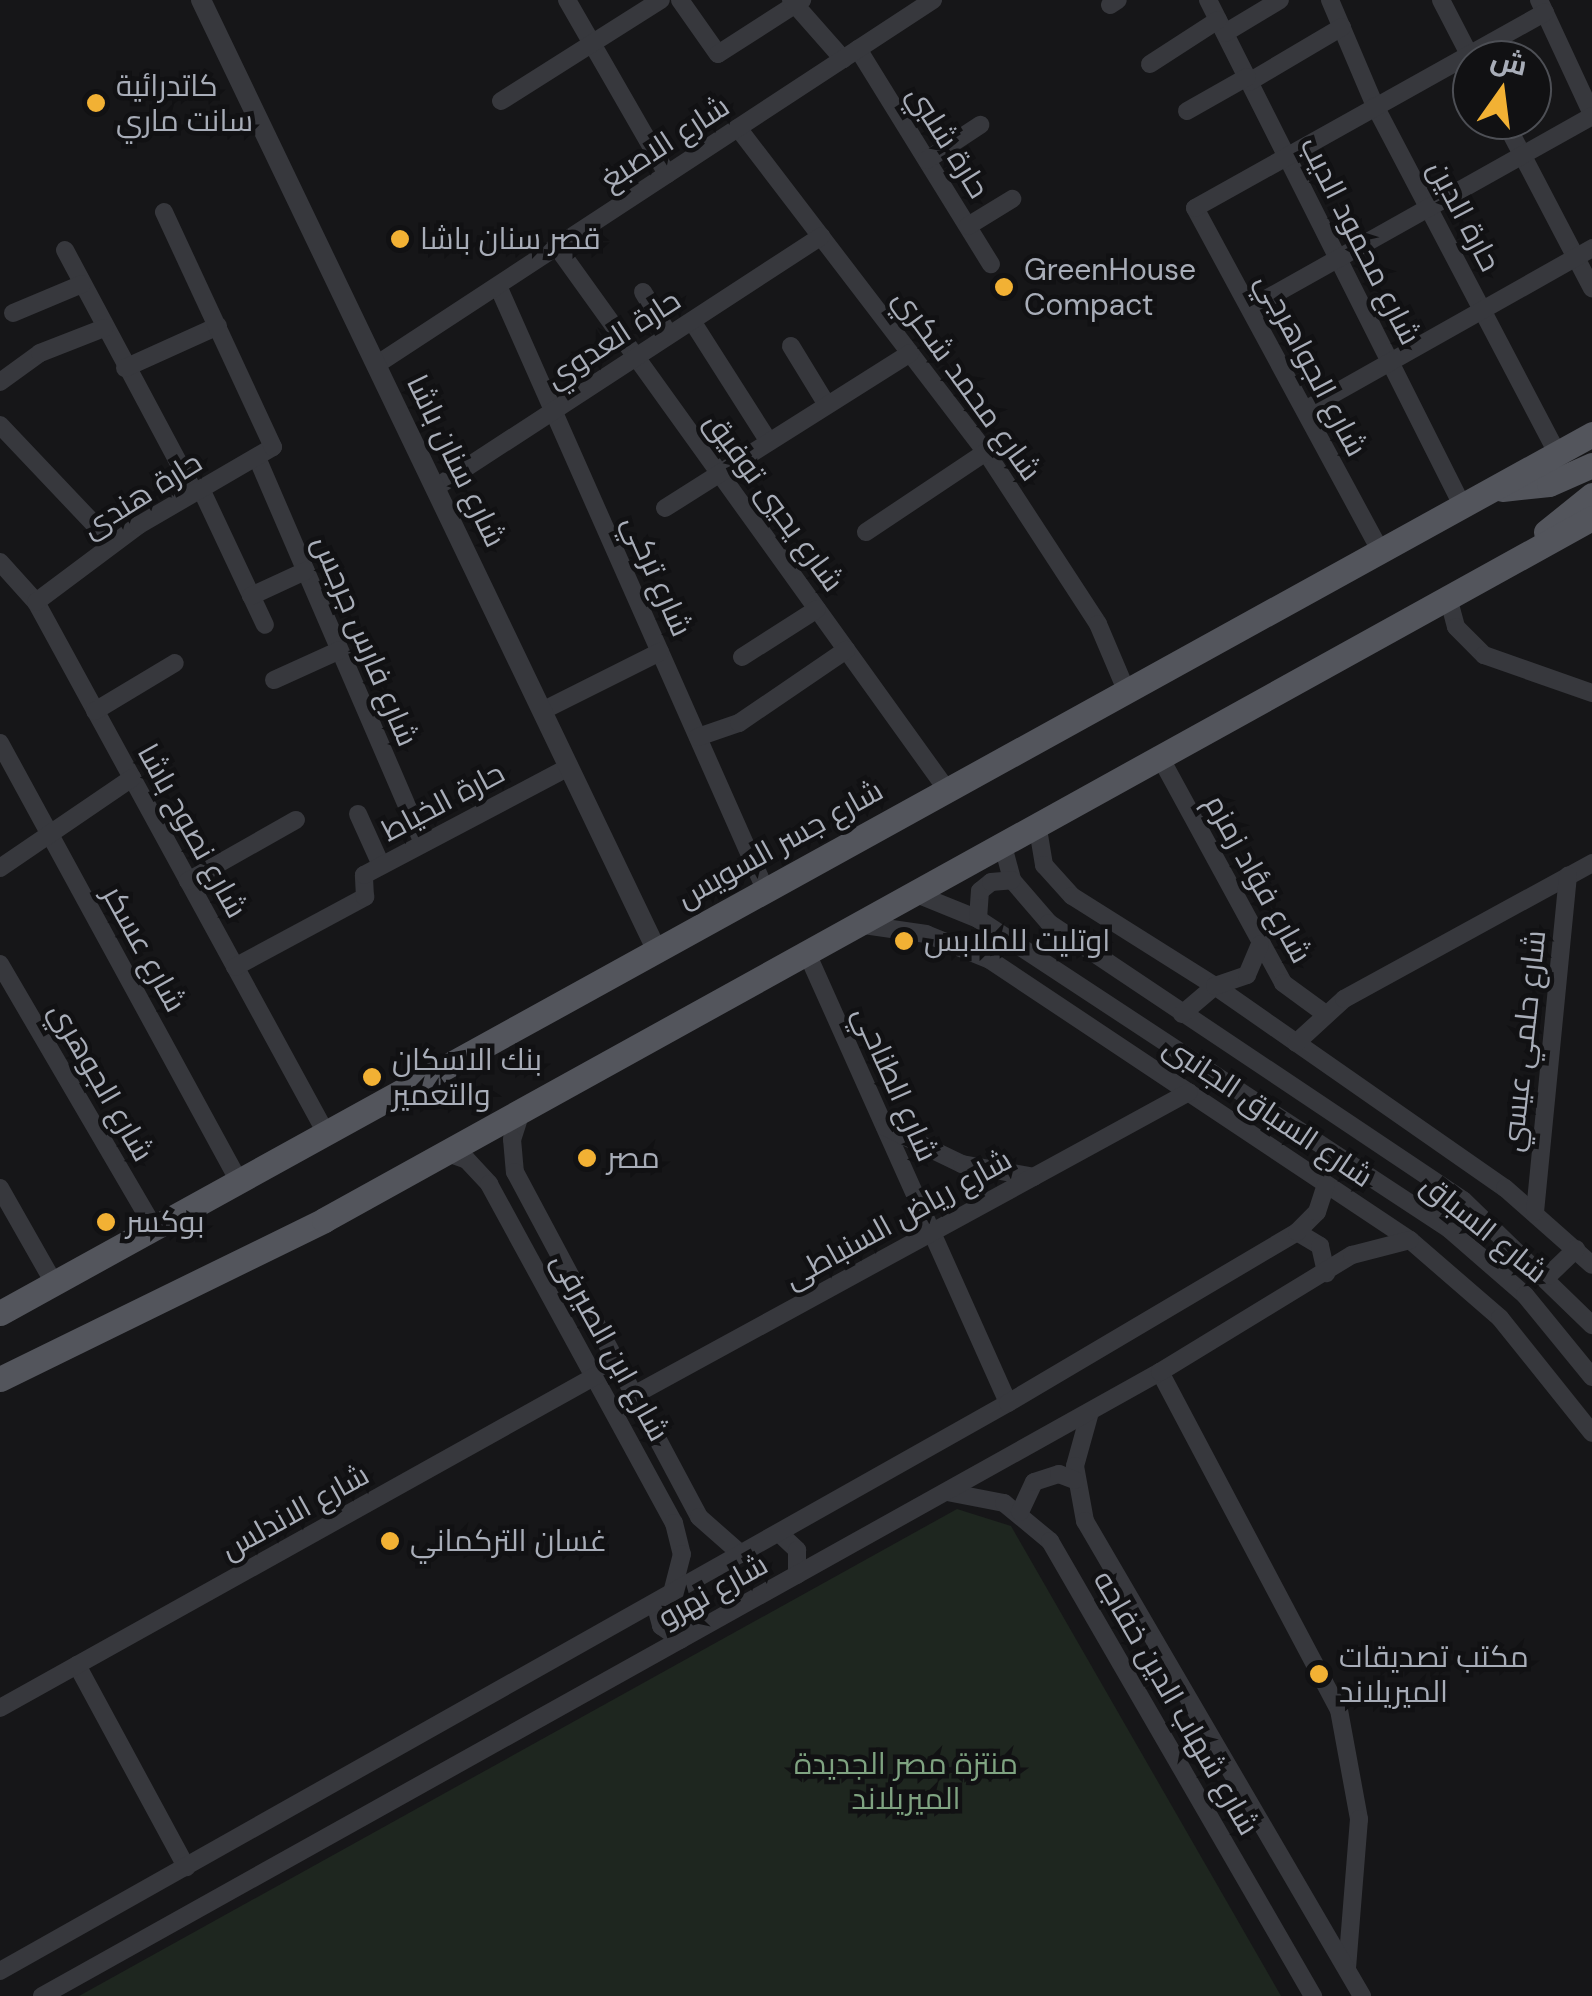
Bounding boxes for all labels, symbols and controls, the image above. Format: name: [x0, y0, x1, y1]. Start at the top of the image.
north arrow: [1452, 40, 1552, 140]
text: ش: [1487, 40, 1531, 85]
place label: كاتدرائية سانت ماري: [116, 68, 253, 138]
street label: حارة شلبي: [899, 79, 997, 205]
street label: شارع الاصبغ: [594, 88, 736, 198]
marker: كاتدرائية سانت ماري: [85, 92, 107, 114]
street label: شارع محمود الديب: [1292, 131, 1428, 351]
street label: حارة الدين: [1420, 154, 1508, 278]
place label: قصر سنان باشا: [420, 221, 601, 257]
marker: قصر سنان باشا: [389, 228, 411, 250]
place label: GreenHouse Compact: [1024, 252, 1196, 322]
street label: شارع الجواهرجي: [1248, 267, 1374, 463]
marker: GreenHouse Compact: [993, 276, 1015, 298]
street label: حارة العدوي: [539, 282, 687, 396]
street label: شارع محمد شكري: [885, 282, 1049, 488]
street label: شارع سنان باشا: [399, 369, 513, 553]
street label: شارع يحيي توفيق: [697, 405, 851, 599]
street label: حارة هندى: [75, 444, 209, 546]
street label: شارع تركي: [614, 510, 700, 642]
street label: شارع فارس جرجس: [304, 530, 426, 752]
street label: شارع نصوح باشا: [129, 738, 255, 924]
street label: حارة الخياط: [375, 755, 511, 849]
street label: شارع جسر السويس: [671, 773, 889, 915]
street label: شارع فؤاد زمزم: [1197, 788, 1319, 970]
street label: شارع عسكر: [95, 880, 193, 1018]
place label: اوتليت للملابس: [924, 923, 1110, 959]
street label: شارع حلمي عيسي: [1494, 928, 1554, 1154]
marker: اوتليت للملابس: [893, 930, 915, 952]
street label: شارع الجوهري: [41, 996, 161, 1168]
street label: شارع الطناحي: [845, 1001, 945, 1167]
street label: شارع السباق الجانبى: [1157, 1029, 1379, 1195]
place label: بنك الاسكان والتعمير: [392, 1042, 542, 1112]
marker: بنك الاسكان والتعمير: [361, 1066, 383, 1088]
place label: مصر: [607, 1140, 660, 1176]
street label: شارع رياض السنباطى: [778, 1142, 1018, 1296]
marker: مصر: [576, 1147, 598, 1169]
street label: شارع السباق: [1414, 1167, 1554, 1291]
place label: بوكسر: [126, 1204, 204, 1240]
marker: بوكسر: [95, 1211, 117, 1233]
street label: شارع ابن الصيرفى: [543, 1247, 677, 1447]
street label: شارع الاندلس: [215, 1457, 375, 1567]
place label: غسان التركماني: [410, 1523, 607, 1559]
marker: غسان التركماني: [379, 1530, 401, 1552]
street label: شارع نهرو: [652, 1546, 774, 1636]
street label: شارع شهاب الدين خفاجه: [1086, 1564, 1266, 1842]
place label: مكتب تصديقات الميريلاند: [1339, 1639, 1529, 1710]
marker: مكتب تصديقات الميريلاند: [1308, 1663, 1330, 1685]
park label: منتزة مصر الجديدة الميريلاند: [794, 1746, 1018, 1816]

